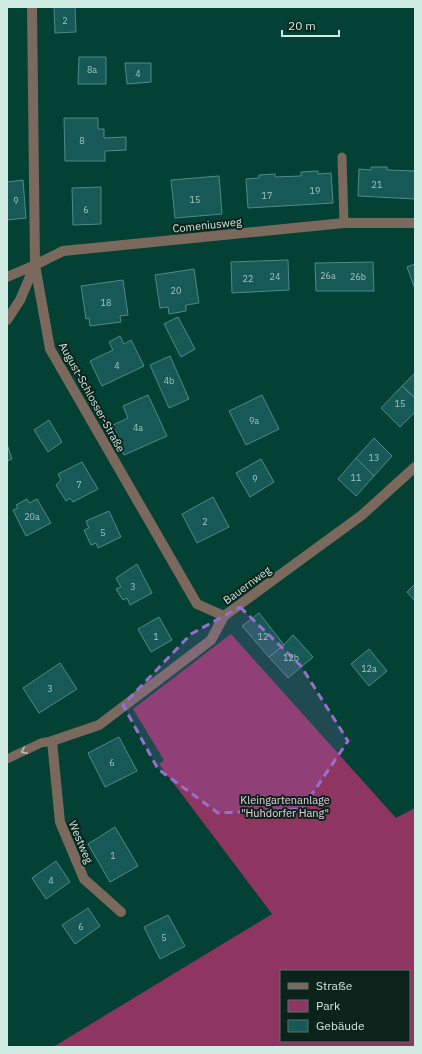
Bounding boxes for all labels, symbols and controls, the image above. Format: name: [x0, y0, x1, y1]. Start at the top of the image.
scale bar: [282, 12, 339, 38]
house number: 2: [62, 15, 68, 26]
text: 20 m: [288, 18, 316, 33]
house number: 8a: [87, 64, 97, 75]
house number: 4: [135, 68, 141, 79]
house number: 8: [79, 135, 85, 146]
house number: 21: [372, 179, 382, 190]
house number: 19: [310, 185, 320, 196]
house number: 17: [262, 190, 272, 201]
house number: 15: [190, 194, 200, 205]
house number: 9: [13, 195, 19, 206]
house number: 6: [83, 204, 89, 215]
street label: Comeniusweg: [172, 214, 242, 236]
house number: 26a: [320, 270, 336, 281]
house number: 24: [270, 271, 280, 282]
house number: 26b: [350, 271, 366, 282]
house number: 22: [243, 273, 253, 284]
house number: 20: [171, 285, 181, 296]
house number: 18: [101, 297, 111, 308]
street label: August-Schlosser-Straße: [56, 340, 128, 454]
house number: 4: [114, 360, 120, 371]
house number: 4b: [164, 375, 174, 386]
house number: 15: [395, 398, 405, 409]
house number: 9a: [249, 415, 259, 426]
house number: 4a: [133, 422, 143, 433]
house number: 13: [369, 452, 379, 463]
house number: 11: [351, 472, 361, 483]
house number: 9: [252, 473, 258, 484]
house number: 7: [76, 479, 82, 490]
house number: 20a: [24, 511, 40, 522]
house number: 2: [202, 516, 208, 527]
house number: 5: [100, 527, 106, 538]
street label: Bauernweg: [220, 563, 274, 607]
house number: 3: [130, 581, 136, 592]
house number: 1: [153, 631, 159, 642]
house number: 12: [258, 631, 268, 642]
house number: 12b: [283, 652, 299, 663]
house number: 12a: [361, 663, 377, 674]
house number: 3: [47, 683, 53, 694]
one-way arrow: [21, 746, 28, 754]
house number: 6: [109, 757, 115, 768]
park label: Kleingartenanlage "Huhdorfer Hang": [240, 793, 330, 820]
street label: Westweg: [66, 819, 96, 866]
house number: 1: [110, 850, 116, 861]
house number: 4: [48, 875, 54, 886]
house number: 6: [78, 921, 84, 932]
house number: 5: [161, 932, 167, 943]
legend: [280, 970, 410, 1042]
text: Straße: [316, 978, 353, 993]
text: Park: [316, 998, 341, 1013]
text: Gebäude: [316, 1018, 365, 1033]

